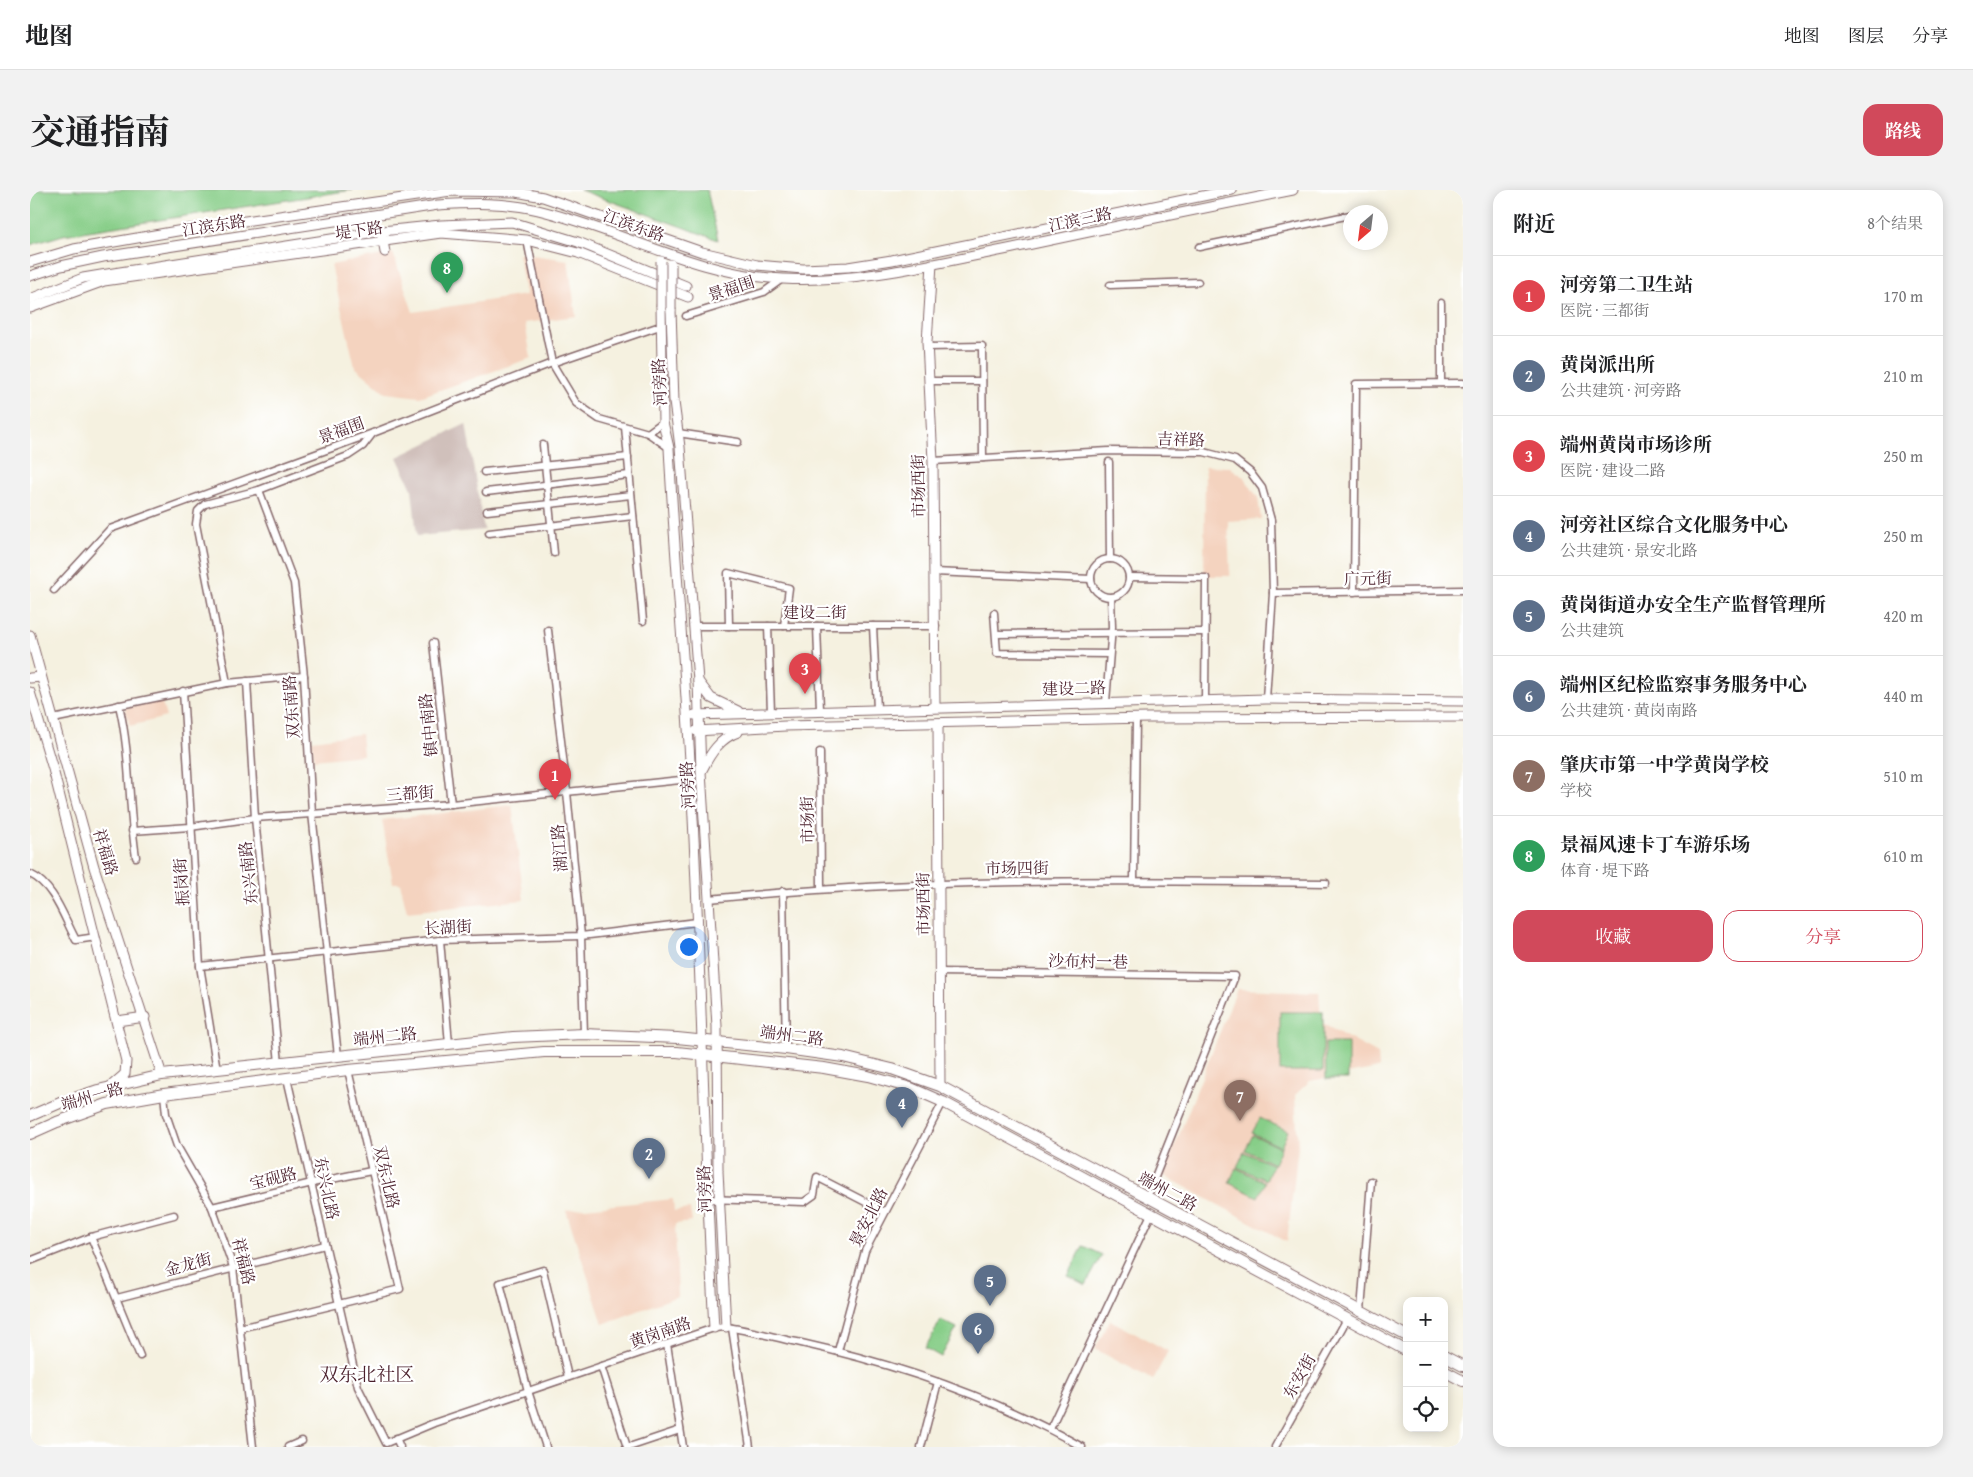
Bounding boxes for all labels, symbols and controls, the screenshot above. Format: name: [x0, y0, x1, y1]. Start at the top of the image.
text: 地图: [25, 18, 73, 53]
text: 地图: [1784, 22, 1820, 49]
text: 图层: [1848, 22, 1884, 49]
text: 分享: [1912, 22, 1948, 49]
button: 路线: [1863, 104, 1943, 156]
text: 交通指南: [30, 106, 170, 157]
street label: 江滨三路: [1046, 201, 1114, 237]
street label: 江滨东路: [600, 203, 668, 247]
north arrow: [1343, 205, 1388, 250]
street label: 江滨东路: [181, 208, 247, 242]
text: 附近: [1513, 208, 1555, 239]
text: 8个结果: [1867, 211, 1923, 235]
street label: 堤下路: [334, 215, 384, 245]
pin: 8: [431, 252, 463, 293]
street label: 景福围: [704, 269, 758, 307]
text: 河旁第二卫生站: [1560, 270, 1693, 298]
text: 1: [1525, 284, 1533, 308]
text: 170 m: [1883, 284, 1923, 308]
text: 医院 · 三都街: [1560, 298, 1650, 322]
text: 黄岗派出所: [1560, 350, 1655, 378]
street label: 河旁路: [646, 357, 672, 407]
text: 2: [1525, 364, 1533, 388]
text: 210 m: [1883, 364, 1923, 388]
text: 公共建筑 · 河旁路: [1560, 378, 1682, 402]
street label: 景福围: [314, 411, 368, 449]
street label: 吉祥路: [1157, 426, 1205, 452]
text: 端州黄岗市场诊所: [1560, 430, 1712, 458]
text: 3: [1525, 444, 1533, 468]
text: 250 m: [1883, 444, 1923, 468]
street label: 市场西街: [905, 454, 931, 518]
text: 医院 · 建设二路: [1560, 458, 1666, 482]
text: 河旁社区综合文化服务中心: [1560, 510, 1788, 538]
text: 4: [1525, 524, 1533, 548]
text: 250 m: [1883, 524, 1923, 548]
text: 公共建筑 · 景安北路: [1560, 538, 1698, 562]
street label: 广元街: [1344, 566, 1392, 590]
text: 黄岗街道办安全生产监督管理所: [1560, 590, 1826, 618]
street label: 建设二街: [783, 600, 847, 624]
text: 5: [1525, 604, 1533, 628]
text: 420 m: [1883, 604, 1923, 628]
text: 公共建筑: [1560, 618, 1624, 642]
pin: 3: [789, 653, 821, 694]
text: 端州区纪检监察事务服务中心: [1560, 670, 1807, 698]
street label: 双东南路: [277, 674, 305, 740]
street label: 建设二路: [1042, 675, 1106, 701]
text: 6: [1525, 684, 1533, 708]
text: 440 m: [1883, 684, 1923, 708]
street label: 镇中南路: [413, 692, 443, 758]
text: 公共建筑 · 黄岗南路: [1560, 698, 1698, 722]
text: 肇庆市第一中学黄岗学校: [1560, 750, 1769, 778]
pin: 1: [539, 759, 571, 800]
street label: 河旁路: [674, 760, 700, 810]
text: 7: [1525, 764, 1533, 788]
text: 510 m: [1883, 764, 1923, 788]
text: 学校: [1560, 778, 1592, 802]
street label: 三都街: [385, 779, 435, 807]
street label: 市场街: [795, 796, 819, 844]
street label: 湖江路: [545, 823, 573, 873]
street label: 祥福路: [88, 826, 124, 878]
text: 景福风速卡丁车游乐场: [1560, 830, 1750, 858]
street label: 东兴南路: [233, 840, 263, 906]
text: 8: [1525, 844, 1533, 868]
text: 610 m: [1883, 844, 1923, 868]
street label: 市场四街: [985, 855, 1049, 881]
street label: 振岗街: [167, 857, 195, 907]
text: 体育 · 堤下路: [1560, 858, 1650, 882]
street label: 市场西街: [910, 872, 936, 936]
button: 收藏: [1513, 910, 1713, 962]
button: 分享: [1723, 910, 1923, 962]
street label: 长湖街: [423, 914, 473, 940]
your location: [676, 934, 702, 960]
street label: 沙布村一巷: [1048, 948, 1128, 974]
street label: 端州二路: [759, 1019, 825, 1051]
street label: 端州二路: [352, 1021, 418, 1051]
street label: 端州一路: [58, 1076, 126, 1116]
pin: 7: [1224, 1080, 1256, 1121]
pin: 4: [886, 1087, 918, 1128]
pin: 2: [633, 1138, 665, 1179]
street label: 双东北路: [368, 1143, 406, 1211]
street label: 东兴北路: [309, 1154, 345, 1222]
street label: 宝砚路: [247, 1161, 299, 1195]
street label: 河旁路: [691, 1165, 717, 1213]
street label: 端州二路: [1134, 1165, 1202, 1217]
street label: 景安北路: [843, 1183, 893, 1251]
street label: 祥福路: [227, 1235, 261, 1287]
street label: 金龙街: [162, 1246, 214, 1282]
pin: 5: [974, 1265, 1006, 1306]
map controls: [1403, 1297, 1448, 1432]
button: +: [1403, 1297, 1448, 1342]
street label: 黄岗南路: [626, 1310, 694, 1354]
pin: 6: [962, 1313, 994, 1354]
button: −: [1403, 1342, 1448, 1387]
street label: 东安街: [1277, 1349, 1321, 1403]
district label: 双东北社区: [319, 1360, 415, 1388]
button: locate: [1403, 1387, 1448, 1432]

